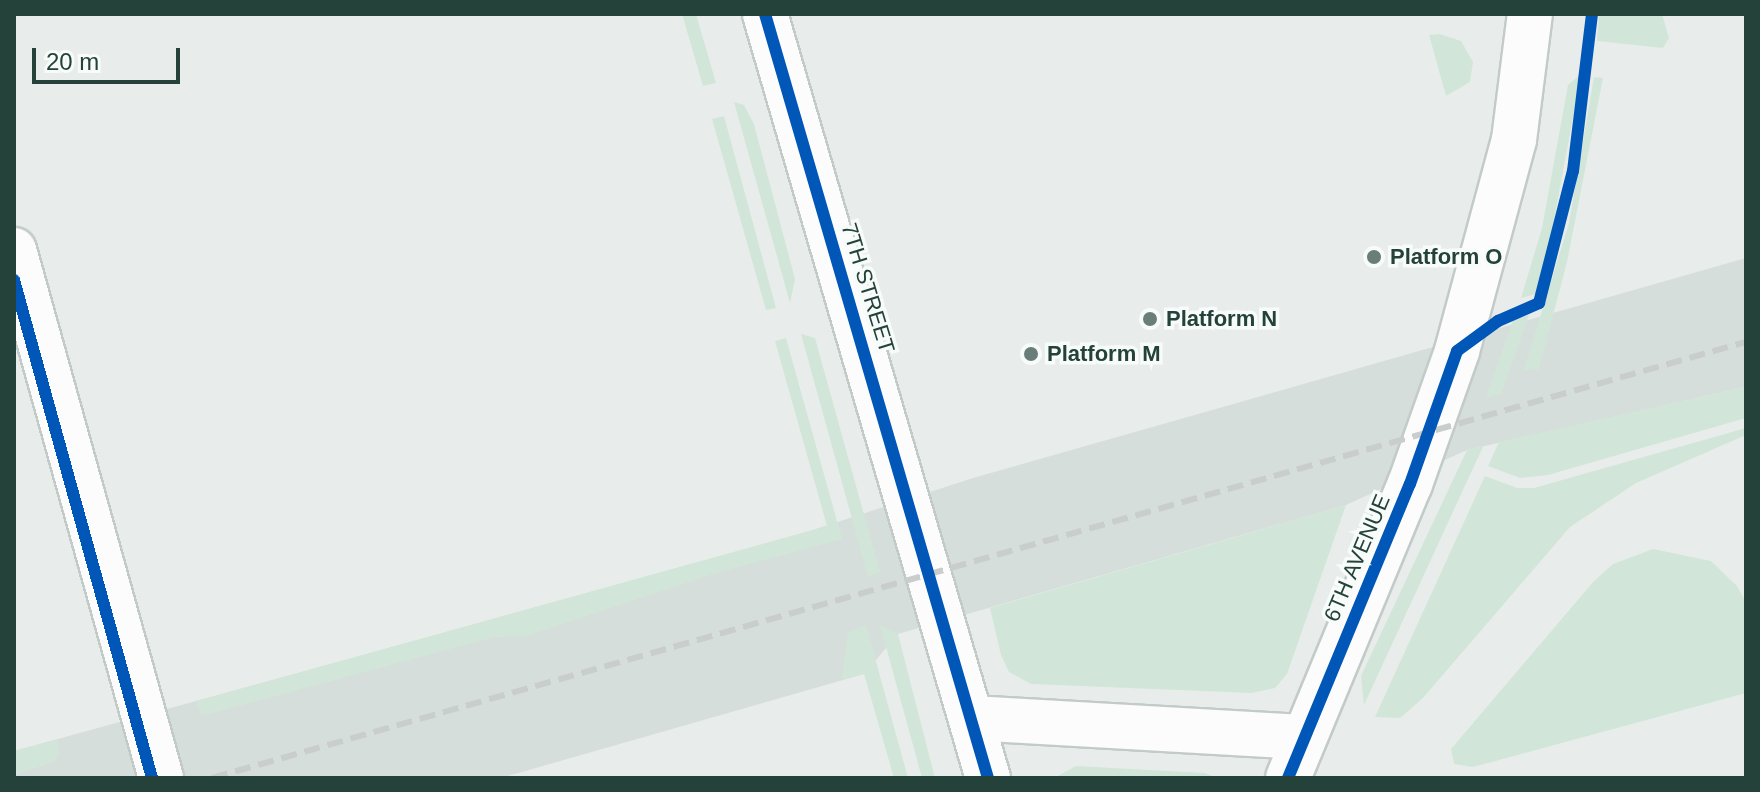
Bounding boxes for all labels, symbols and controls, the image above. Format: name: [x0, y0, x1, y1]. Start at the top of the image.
scale bar: [36, 32, 184, 82]
text: 20 m: [46, 48, 99, 75]
street label: 7TH STREET: [836, 220, 900, 356]
place label: Platform O: [1390, 244, 1502, 270]
marker: Platform O: [1365, 248, 1383, 266]
place label: Platform N: [1166, 306, 1277, 332]
marker: Platform N: [1141, 310, 1159, 328]
place label: Platform M: [1047, 341, 1161, 367]
marker: Platform M: [1022, 345, 1040, 363]
street label: 6TH AVENUE: [1318, 490, 1396, 626]

